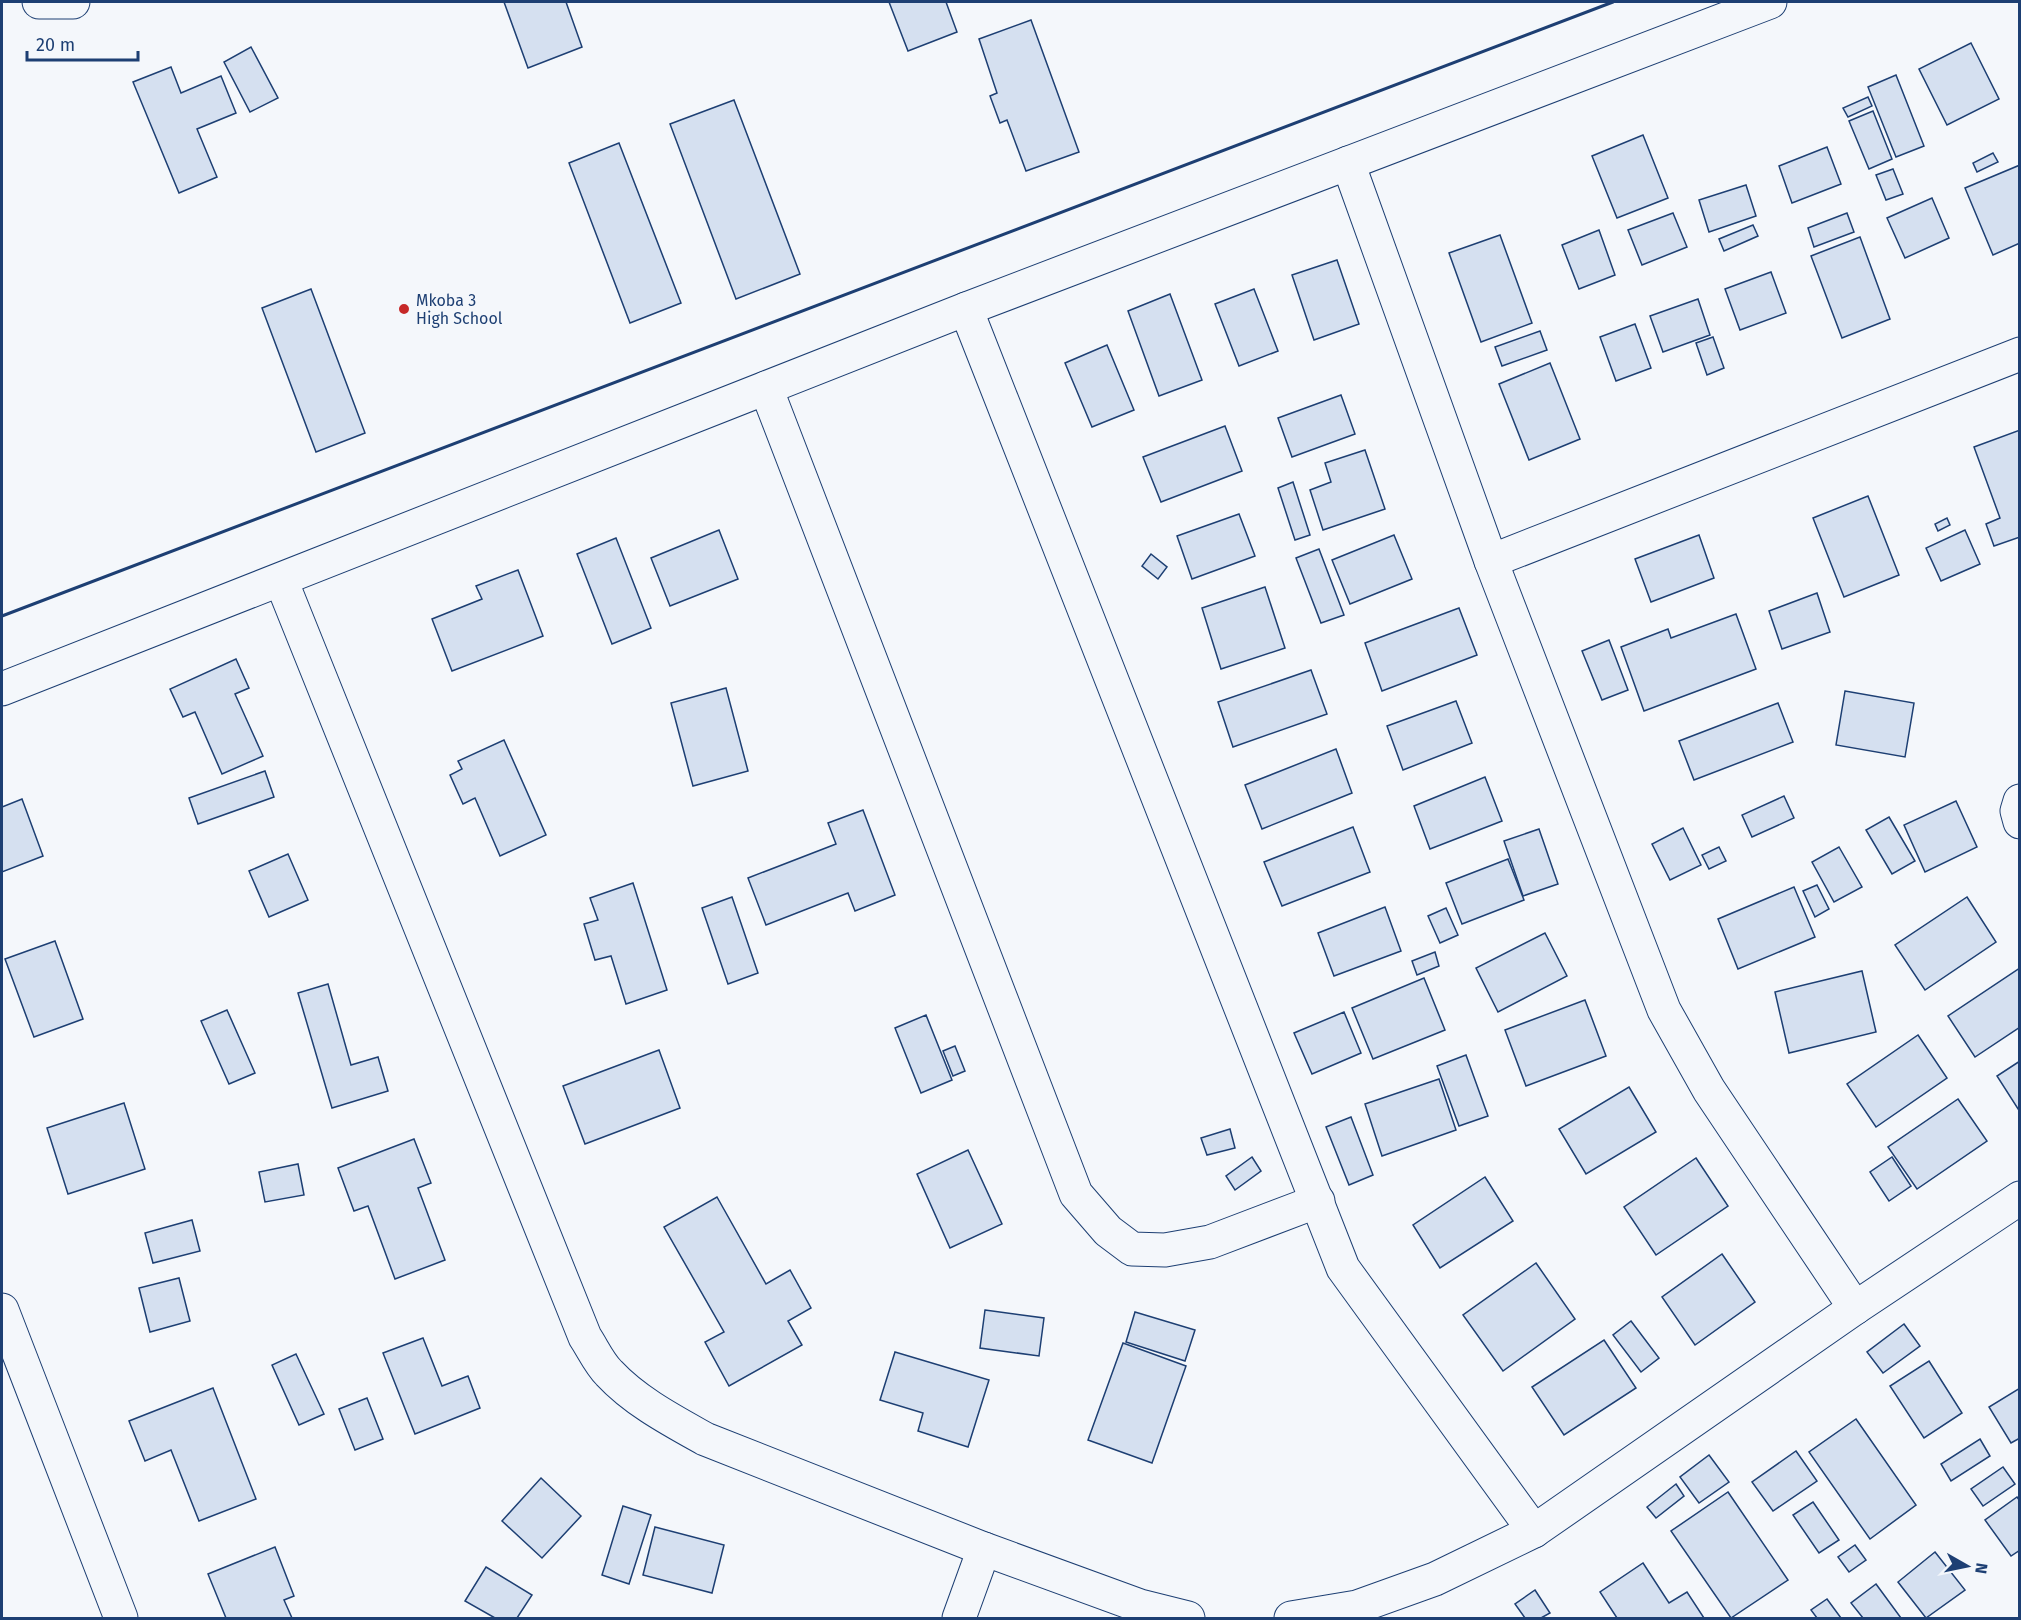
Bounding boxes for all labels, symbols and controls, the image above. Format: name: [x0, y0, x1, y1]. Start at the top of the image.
scale bar: [27, 24, 138, 62]
text: 20 m: [36, 34, 75, 56]
place label: Mkoba 3 High School: [416, 291, 503, 328]
marker: Mkoba 3 High School: [397, 302, 411, 316]
north arrow: [1937, 1536, 1997, 1596]
text: N: [1971, 1562, 1992, 1575]

